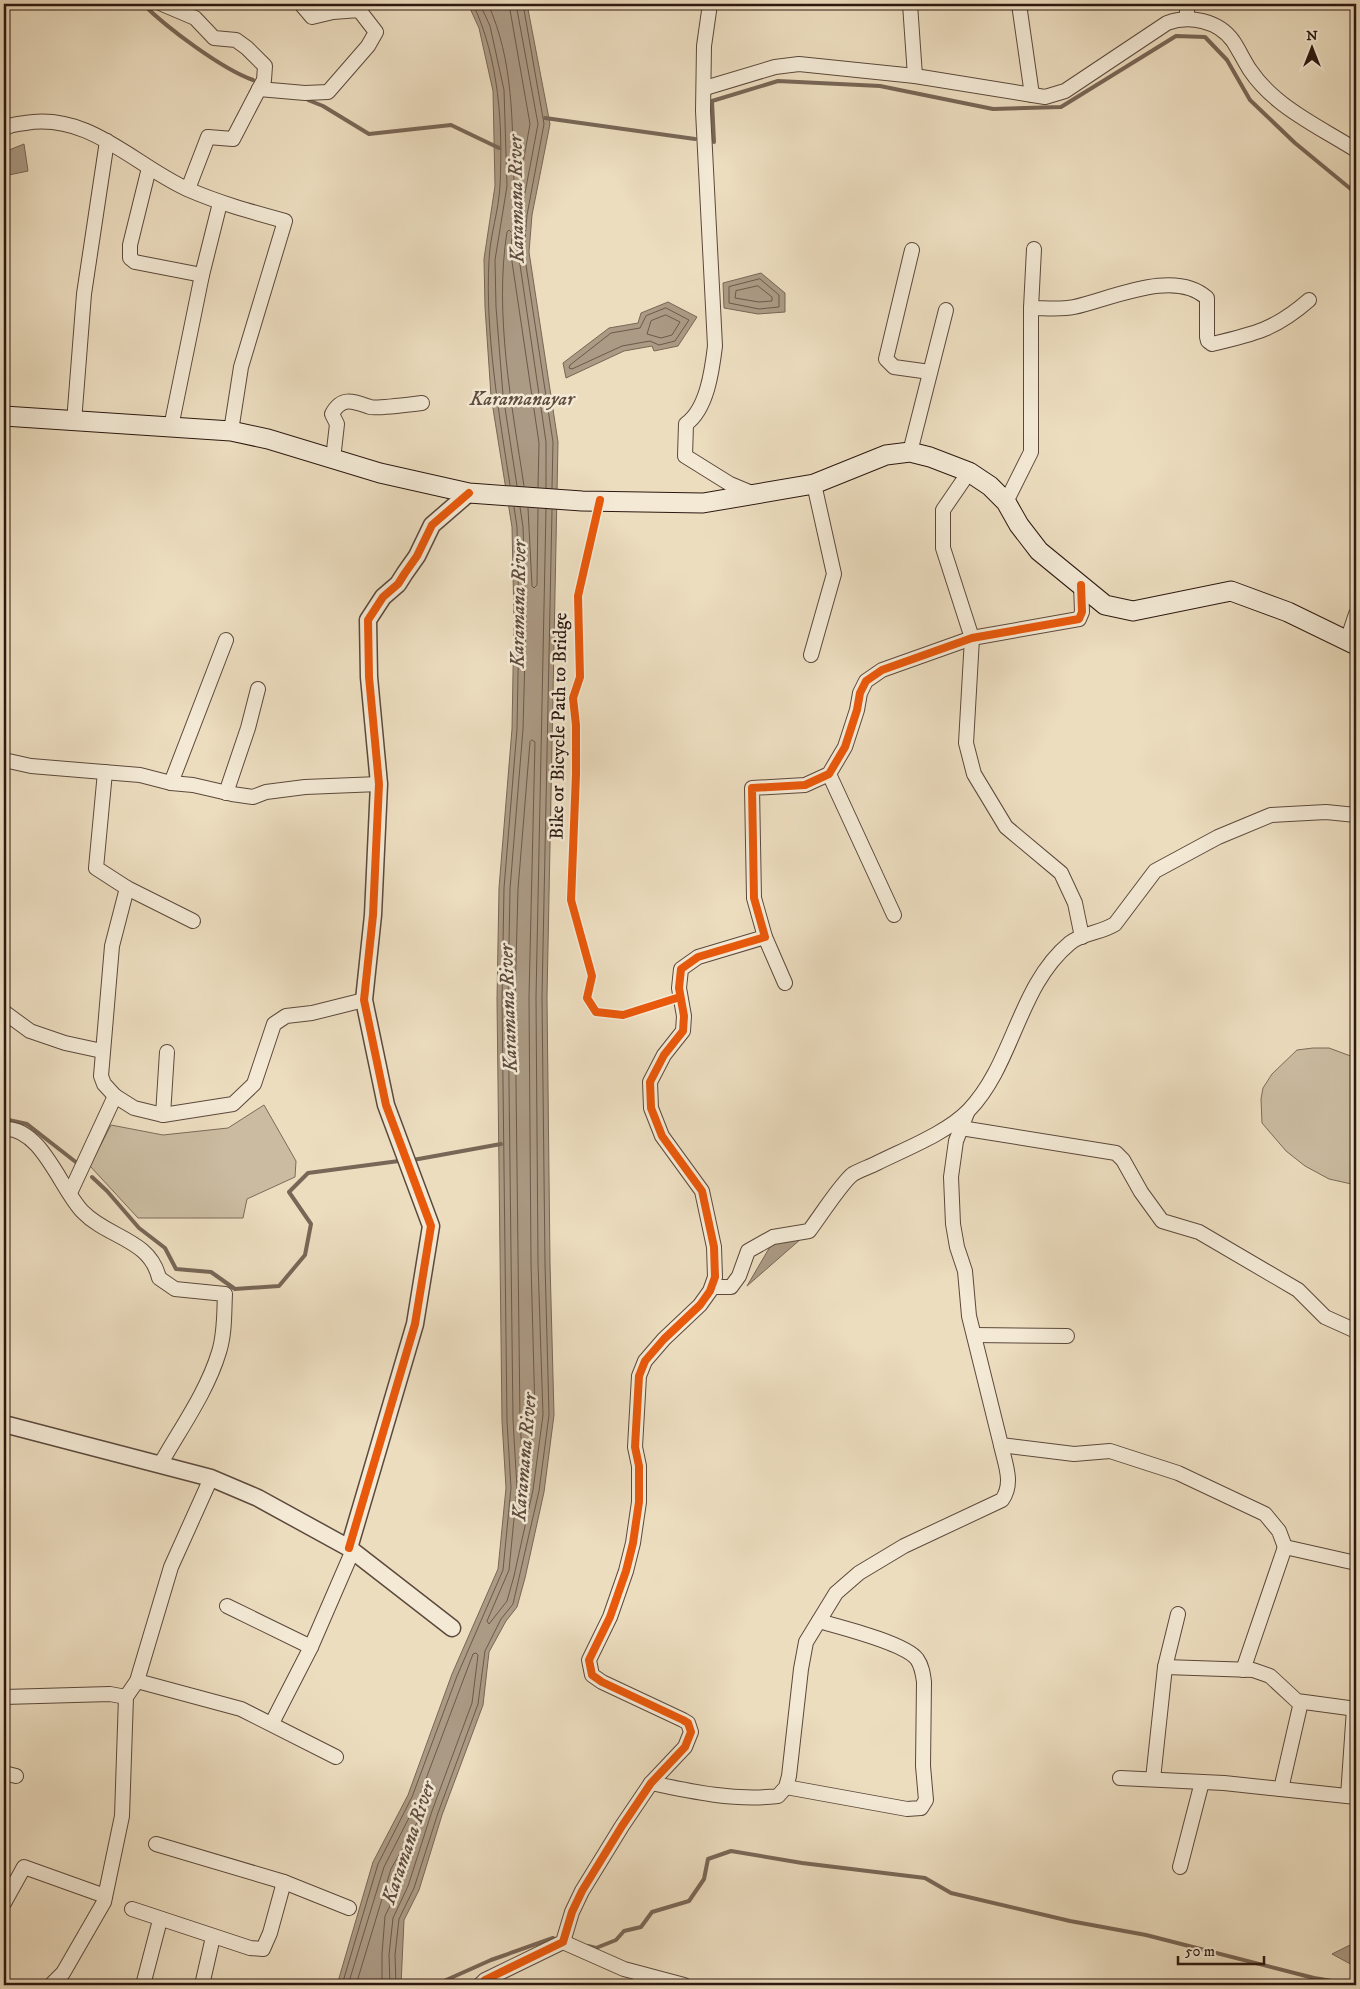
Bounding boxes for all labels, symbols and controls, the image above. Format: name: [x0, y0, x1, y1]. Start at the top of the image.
north arrow: [1288, 22, 1338, 72]
text: N: [1306, 27, 1318, 45]
water label: Karamana River: [503, 133, 531, 264]
water label: Karamanayar: [469, 387, 576, 412]
water label: Karamana River: [505, 538, 533, 669]
street label: Bike or Bicycle Path to Bridge: [546, 612, 572, 840]
water label: Karamana River: [494, 942, 524, 1073]
water label: Karamana River: [507, 1390, 543, 1523]
water label: Karamana River: [376, 1777, 442, 1908]
scale bar: [1178, 1934, 1264, 1966]
text: 50 m: [1185, 1942, 1215, 1961]

